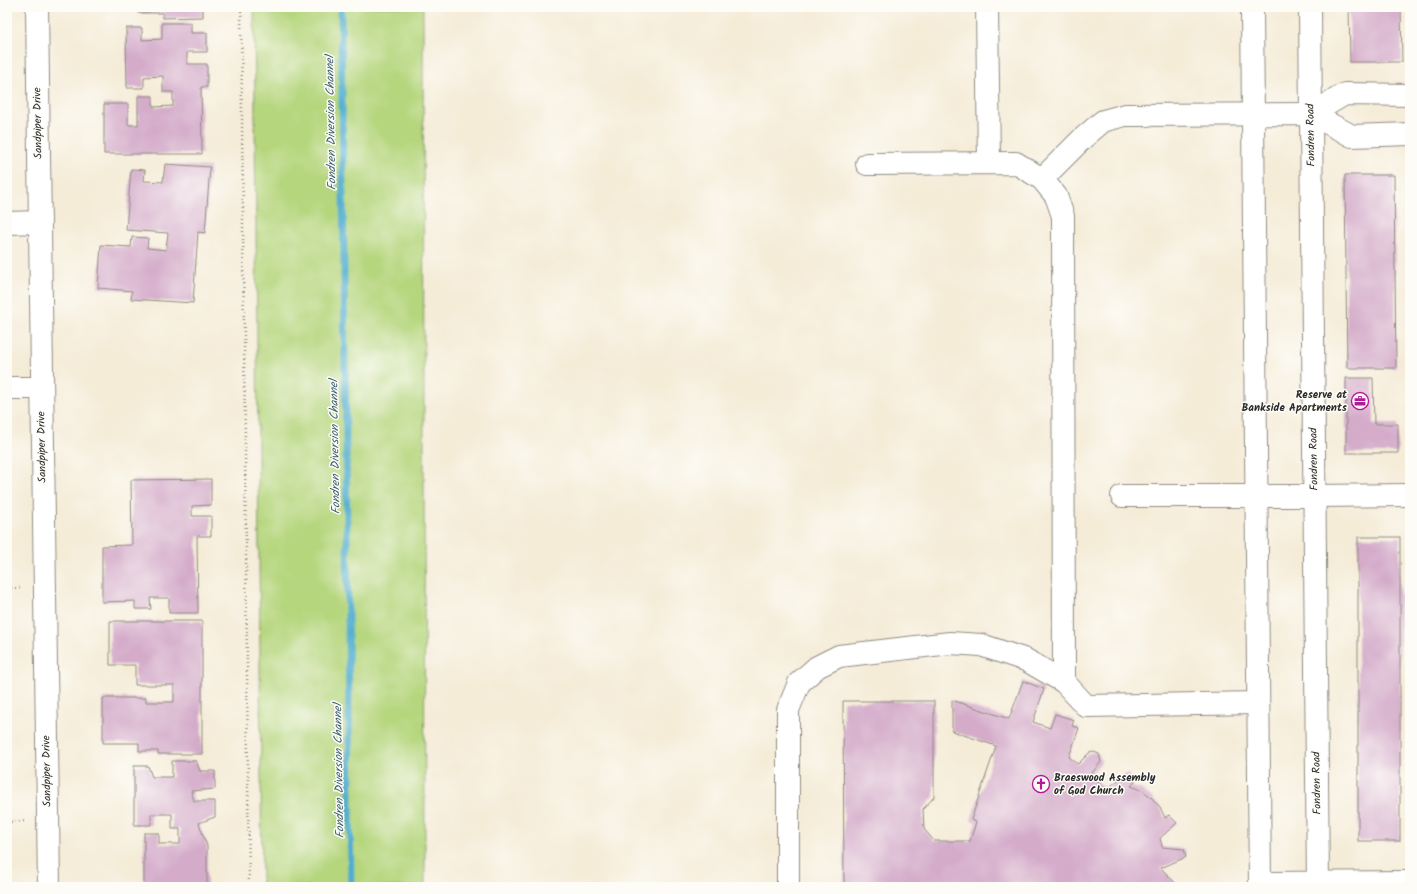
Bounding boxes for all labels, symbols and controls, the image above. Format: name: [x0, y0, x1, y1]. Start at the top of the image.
water label: Fondren Diversion Channel: [320, 53, 342, 191]
street label: Sandpiper Drive: [28, 87, 48, 159]
street label: Fondren Road: [1301, 103, 1321, 167]
water label: Fondren Diversion Channel: [324, 377, 346, 515]
place label: Reserve at Bankside Apartments: [1242, 386, 1348, 417]
office icon: Reserve at Bankside Apartments: [1350, 391, 1370, 411]
street label: Sandpiper Drive: [32, 411, 52, 483]
street label: Fondren Road: [1304, 427, 1324, 491]
water label: Fondren Diversion Channel: [328, 701, 350, 839]
street label: Sandpiper Drive: [37, 735, 57, 807]
street label: Fondren Road: [1307, 751, 1327, 815]
place label: Braeswood Assembly of God Church: [1054, 769, 1156, 800]
church icon: Braeswood Assembly of God Church: [1031, 774, 1051, 794]

